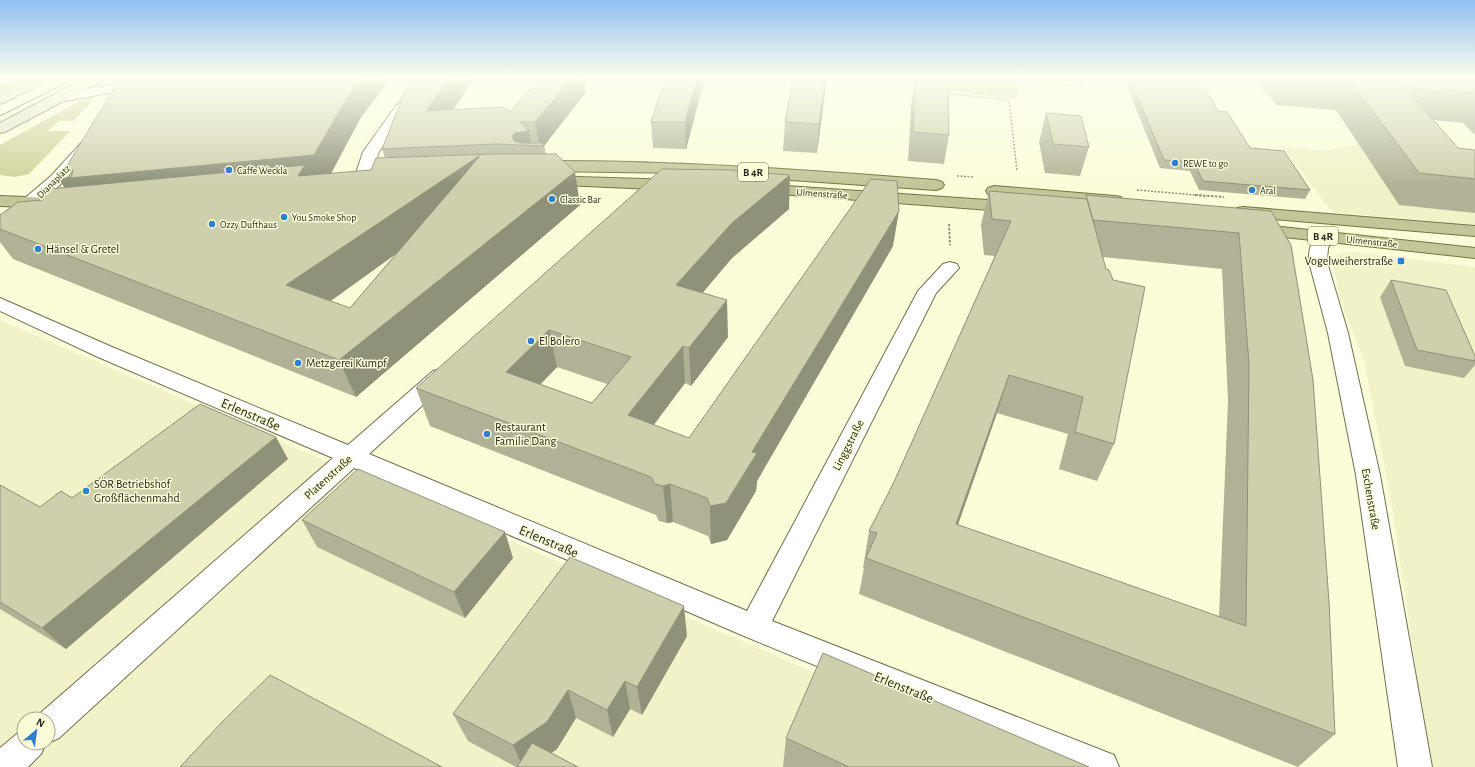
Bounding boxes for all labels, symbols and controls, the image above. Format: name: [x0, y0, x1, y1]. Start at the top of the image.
marker: REWE to go: [1170, 158, 1180, 168]
place label: REWE to go: [1183, 159, 1228, 169]
street label: Dianaplatz: [35, 163, 72, 200]
road number: B 4R: [738, 163, 768, 181]
marker: Caffe Weckla: [224, 165, 234, 175]
place label: Caffe Weckla: [237, 166, 288, 176]
marker: Aral: [1247, 185, 1257, 195]
place label: Aral: [1260, 186, 1276, 196]
street label: Ulmenstraße: [796, 187, 848, 201]
marker: Classic Bar: [547, 194, 557, 204]
place label: Classic Bar: [560, 195, 601, 205]
marker: You Smoke Shop: [279, 212, 289, 222]
place label: You Smoke Shop: [292, 213, 356, 223]
marker: Ozzy Dufthaus: [207, 219, 217, 229]
place label: Ozzy Dufthaus: [220, 220, 277, 230]
road number: B 4R: [1308, 227, 1338, 245]
street label: Ulmenstraße: [1346, 234, 1398, 250]
place label: Hänsel & Gretel: [46, 243, 119, 255]
marker: Hänsel & Gretel: [33, 244, 43, 254]
place label: Vogelweiherstraße: [1305, 255, 1393, 267]
marker: Vogelweiherstraße: [1396, 256, 1406, 266]
place label: El Bolero: [539, 335, 580, 347]
marker: El Bolero: [526, 336, 536, 346]
place label: Metzgerei Kumpf: [306, 357, 388, 369]
marker: Metzgerei Kumpf: [293, 358, 303, 368]
street label: Erlenstraße: [219, 396, 282, 434]
street label: Linggstraße: [830, 418, 866, 472]
place label: Restaurant Familie Dang: [495, 421, 557, 447]
marker: Restaurant Familie Dang: [482, 429, 492, 439]
street label: Platenstraße: [302, 453, 354, 501]
street label: Eschenstraße: [1360, 467, 1382, 531]
place label: SÖR Betriebshof Großflächenmahd: [94, 477, 180, 504]
marker: SÖR Betriebshof Großflächenmahd: [81, 486, 91, 496]
street label: Erlenstraße: [517, 523, 580, 561]
street label: Erlenstraße: [872, 670, 935, 706]
north arrow: [16, 711, 56, 751]
text: N: [35, 716, 47, 729]

